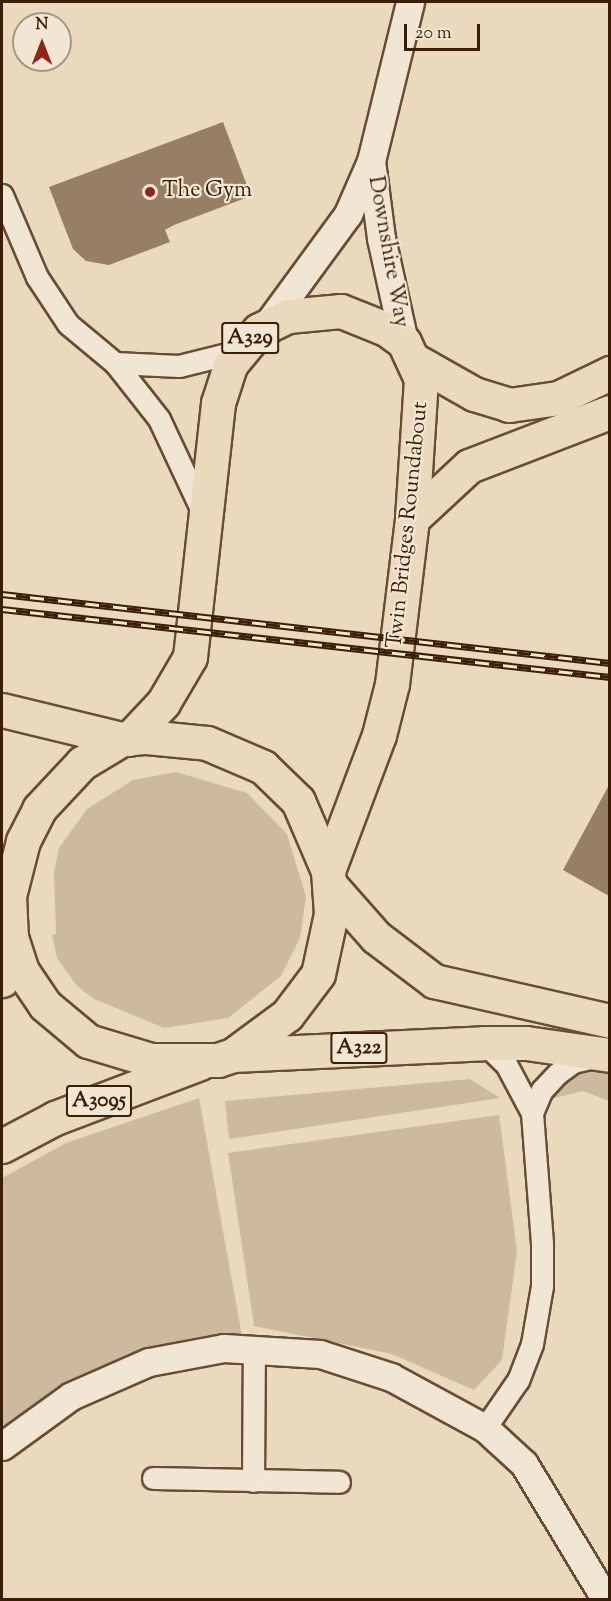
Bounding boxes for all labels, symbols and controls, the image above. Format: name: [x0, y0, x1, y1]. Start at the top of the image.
north arrow: [12, 12, 72, 72]
scale bar: [407, 12, 484, 50]
text: N: [36, 14, 48, 37]
text: 20 m: [415, 21, 452, 47]
street label: Downshire Way: [361, 174, 413, 330]
place label: The Gym: [162, 179, 252, 205]
marker: The Gym: [143, 185, 157, 199]
road number: A329: [220, 320, 280, 356]
street label: Twin Bridges Roundabout: [383, 400, 435, 650]
road number: A322: [329, 1030, 389, 1066]
road number: A3095: [64, 1083, 134, 1119]

